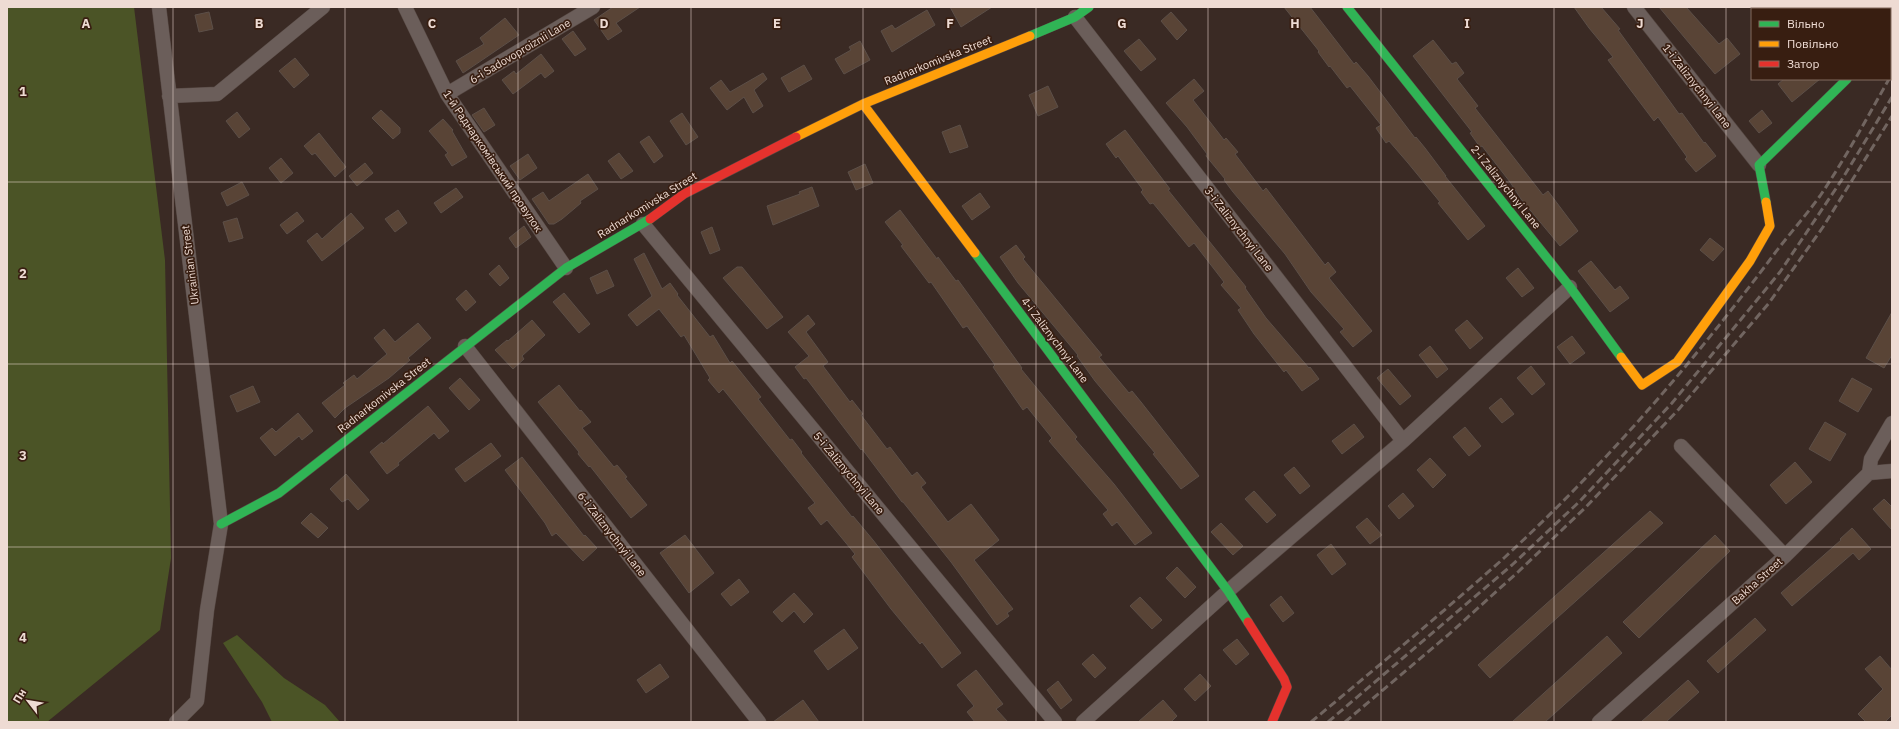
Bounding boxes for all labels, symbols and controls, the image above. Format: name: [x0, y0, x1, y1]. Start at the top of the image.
legend: [1751, 8, 1891, 80]
text: A: [82, 15, 91, 32]
text: B: [255, 15, 264, 32]
text: C: [428, 15, 437, 32]
street label: 6-i Sadovoproiznii Lane: [467, 15, 573, 87]
text: D: [599, 15, 609, 32]
text: E: [773, 15, 781, 32]
text: F: [946, 15, 954, 32]
text: G: [1117, 15, 1127, 32]
text: H: [1290, 15, 1300, 32]
text: I: [1464, 15, 1470, 32]
text: J: [1636, 15, 1644, 32]
text: Вільно: [1787, 16, 1825, 31]
street label: Radnarkomivska Street: [882, 32, 994, 88]
text: Повільно: [1787, 36, 1839, 51]
street label: 1-i Zaliznychnyi Lane: [1660, 41, 1734, 131]
text: Затор: [1787, 56, 1820, 71]
text: 1: [19, 83, 27, 100]
street label: 1-й Раднаркомівський провулок: [440, 87, 546, 235]
street label: 2-i Zaliznychnyi Lane: [1468, 142, 1544, 232]
street label: Radnarkomivska Street: [595, 169, 699, 241]
street label: 3-i Zaliznychnyi Lane: [1202, 184, 1276, 274]
street label: Ukrainian Street: [178, 224, 202, 305]
text: 2: [19, 265, 27, 282]
street label: 4-i Zaliznychnyi Lane: [1018, 294, 1092, 386]
street label: Radnarkomivska Street: [335, 354, 434, 436]
street label: 5-i Zaliznychnyi Lane: [810, 429, 888, 517]
text: 3: [19, 447, 27, 464]
street label: 6-i Zaliznychnyi Lane: [575, 489, 649, 579]
street label: Bakha Street: [1729, 554, 1785, 608]
text: 4: [19, 629, 27, 646]
north arrow: [8, 681, 48, 721]
text: Пн: [10, 686, 29, 706]

